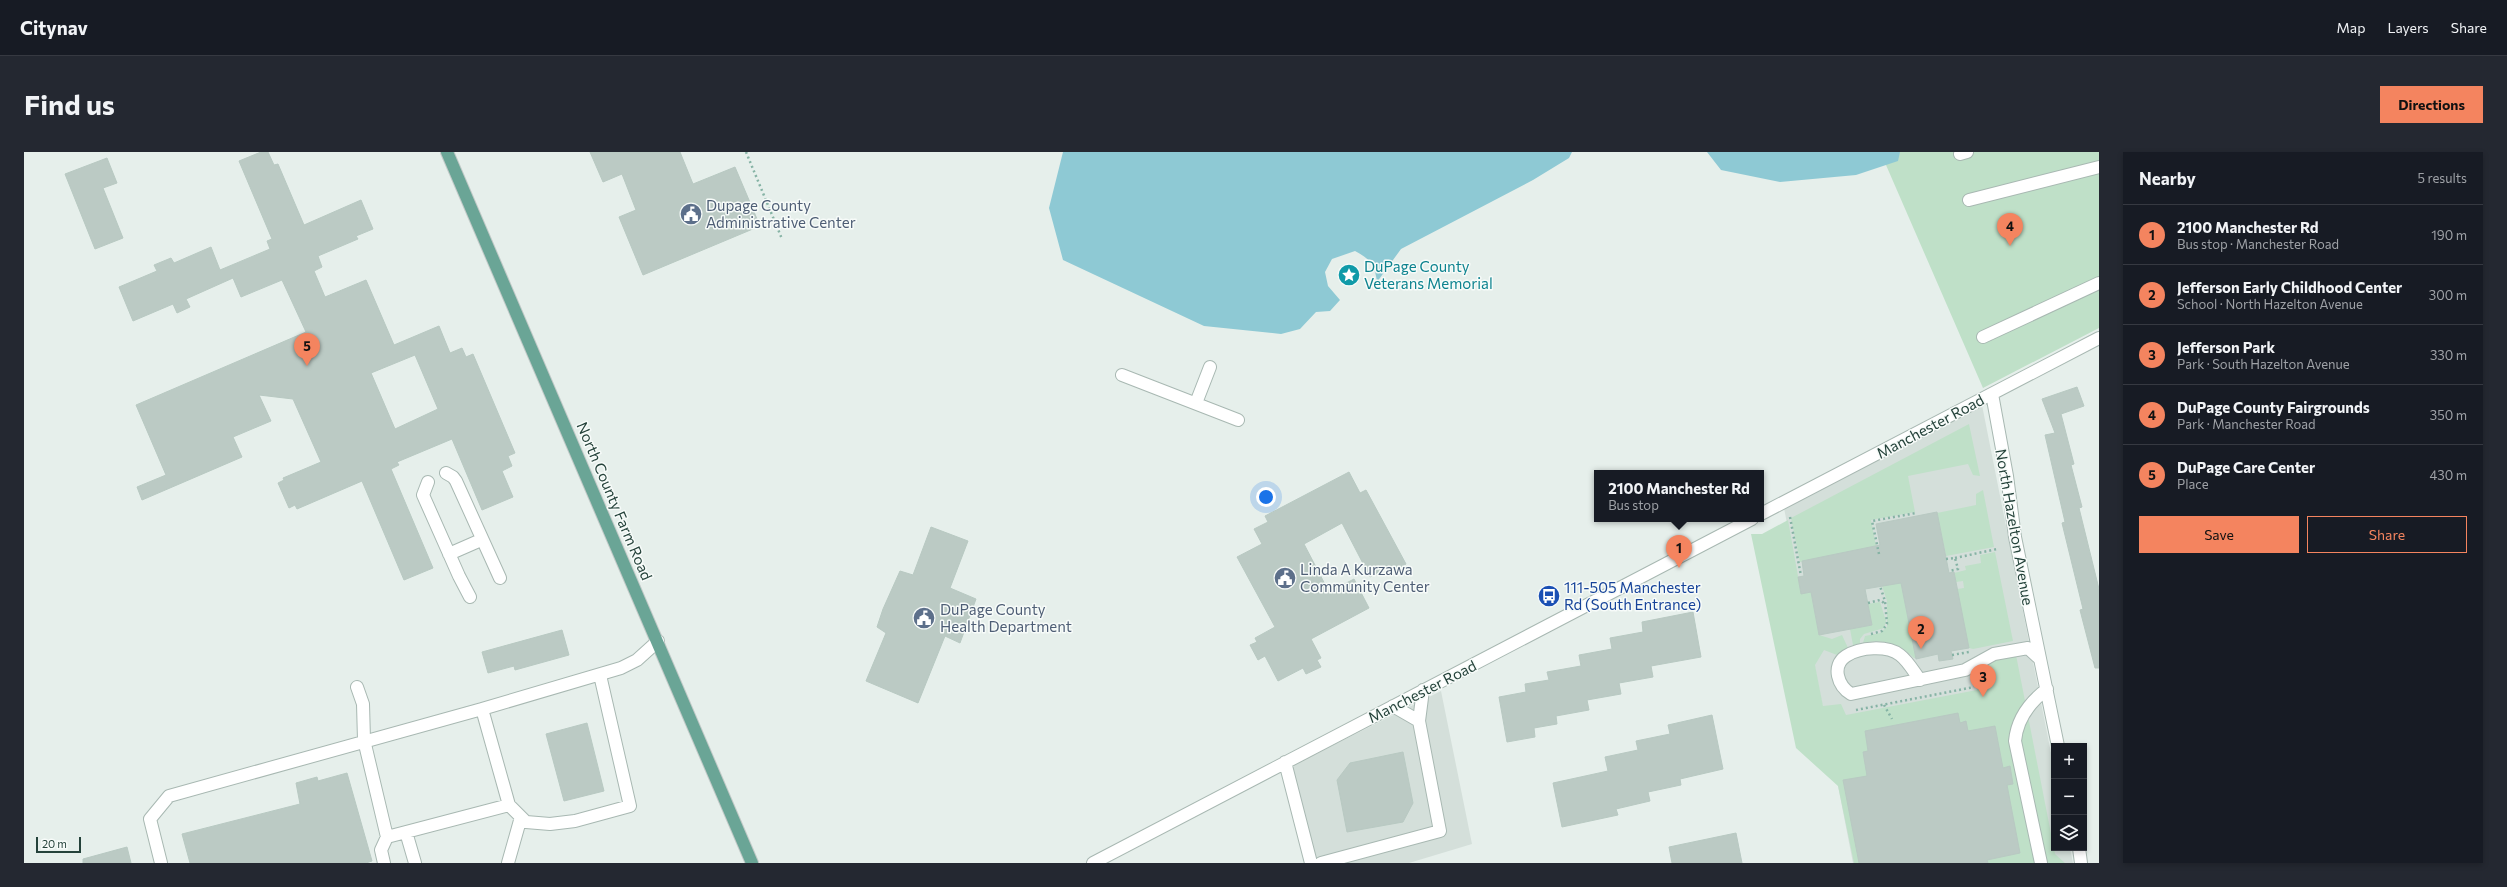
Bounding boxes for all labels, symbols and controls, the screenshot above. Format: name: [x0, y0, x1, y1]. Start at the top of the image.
text: Citynav: [20, 16, 88, 39]
text: Map: [2337, 19, 2365, 36]
text: Layers: [2387, 19, 2429, 36]
text: Share: [2451, 19, 2487, 36]
button: Directions: [2380, 86, 2483, 123]
text: Find us: [24, 87, 115, 121]
text: Nearby: [2139, 168, 2196, 189]
text: 5 results: [2417, 170, 2467, 186]
place label: Dupage County Administrative Center: [706, 196, 856, 231]
public building icon: Dupage County Administrative Center: [678, 201, 704, 227]
pin: 4: [1997, 213, 2023, 246]
text: 2100 Manchester Rd: [2177, 218, 2319, 236]
text: 1: [2149, 227, 2155, 243]
text: 190 m: [2431, 227, 2467, 243]
text: Bus stop · Manchester Road: [2177, 236, 2339, 252]
place label: DuPage County Veterans Memorial: [1364, 257, 1493, 292]
place icon: DuPage County Veterans Memorial: [1336, 262, 1362, 288]
text: Jefferson Early Childhood Center: [2177, 278, 2402, 296]
text: 2: [2148, 287, 2156, 303]
text: 300 m: [2429, 287, 2467, 303]
text: School · North Hazelton Avenue: [2177, 296, 2363, 312]
pin: 5: [294, 333, 320, 366]
text: Jefferson Park: [2177, 338, 2275, 356]
text: 3: [2148, 347, 2156, 363]
text: 330 m: [2430, 347, 2467, 363]
text: Park · South Hazelton Avenue: [2177, 356, 2350, 372]
street label: Manchester Road: [1873, 390, 1987, 462]
text: DuPage County Fairgrounds: [2177, 398, 2370, 416]
text: 4: [2148, 407, 2156, 423]
text: 350 m: [2430, 407, 2467, 423]
text: Park · Manchester Road: [2177, 416, 2316, 432]
street label: North County Farm Road: [574, 419, 656, 583]
street label: North Hazelton Avenue: [1992, 447, 2038, 607]
text: DuPage Care Center: [2177, 458, 2315, 476]
text: 5: [2148, 467, 2156, 483]
text: 430 m: [2429, 467, 2467, 483]
popup: [1594, 470, 1764, 522]
text: Place: [2177, 476, 2209, 492]
text: 2100 Manchester Rd: [1608, 479, 1750, 497]
your location: [1256, 487, 1276, 507]
text: Bus stop: [1608, 497, 1659, 513]
button: Save: [2139, 516, 2299, 553]
button: Share: [2307, 516, 2467, 553]
pin: 1: [1666, 535, 1692, 568]
place label: Linda A Kurzawa Community Center: [1300, 560, 1430, 595]
public building icon: Linda A Kurzawa Community Center: [1272, 565, 1298, 591]
place label: 111-505 Manchester Rd (South Entrance): [1564, 578, 1701, 613]
bus stop icon: 111-505 Manchester Rd (South Entrance): [1536, 583, 1562, 609]
place label: DuPage County Health Department: [940, 600, 1072, 635]
public building icon: DuPage County Health Department: [911, 605, 937, 631]
pin: 2: [1908, 616, 1934, 649]
street label: Manchester Road: [1365, 656, 1479, 726]
pin: 3: [1970, 664, 1996, 697]
map controls: [2051, 743, 2087, 851]
button: +: [2051, 743, 2087, 779]
button: −: [2051, 779, 2087, 815]
button: layers: [2051, 815, 2087, 851]
scale bar: [36, 835, 81, 854]
text: 20 m: [42, 837, 67, 850]

